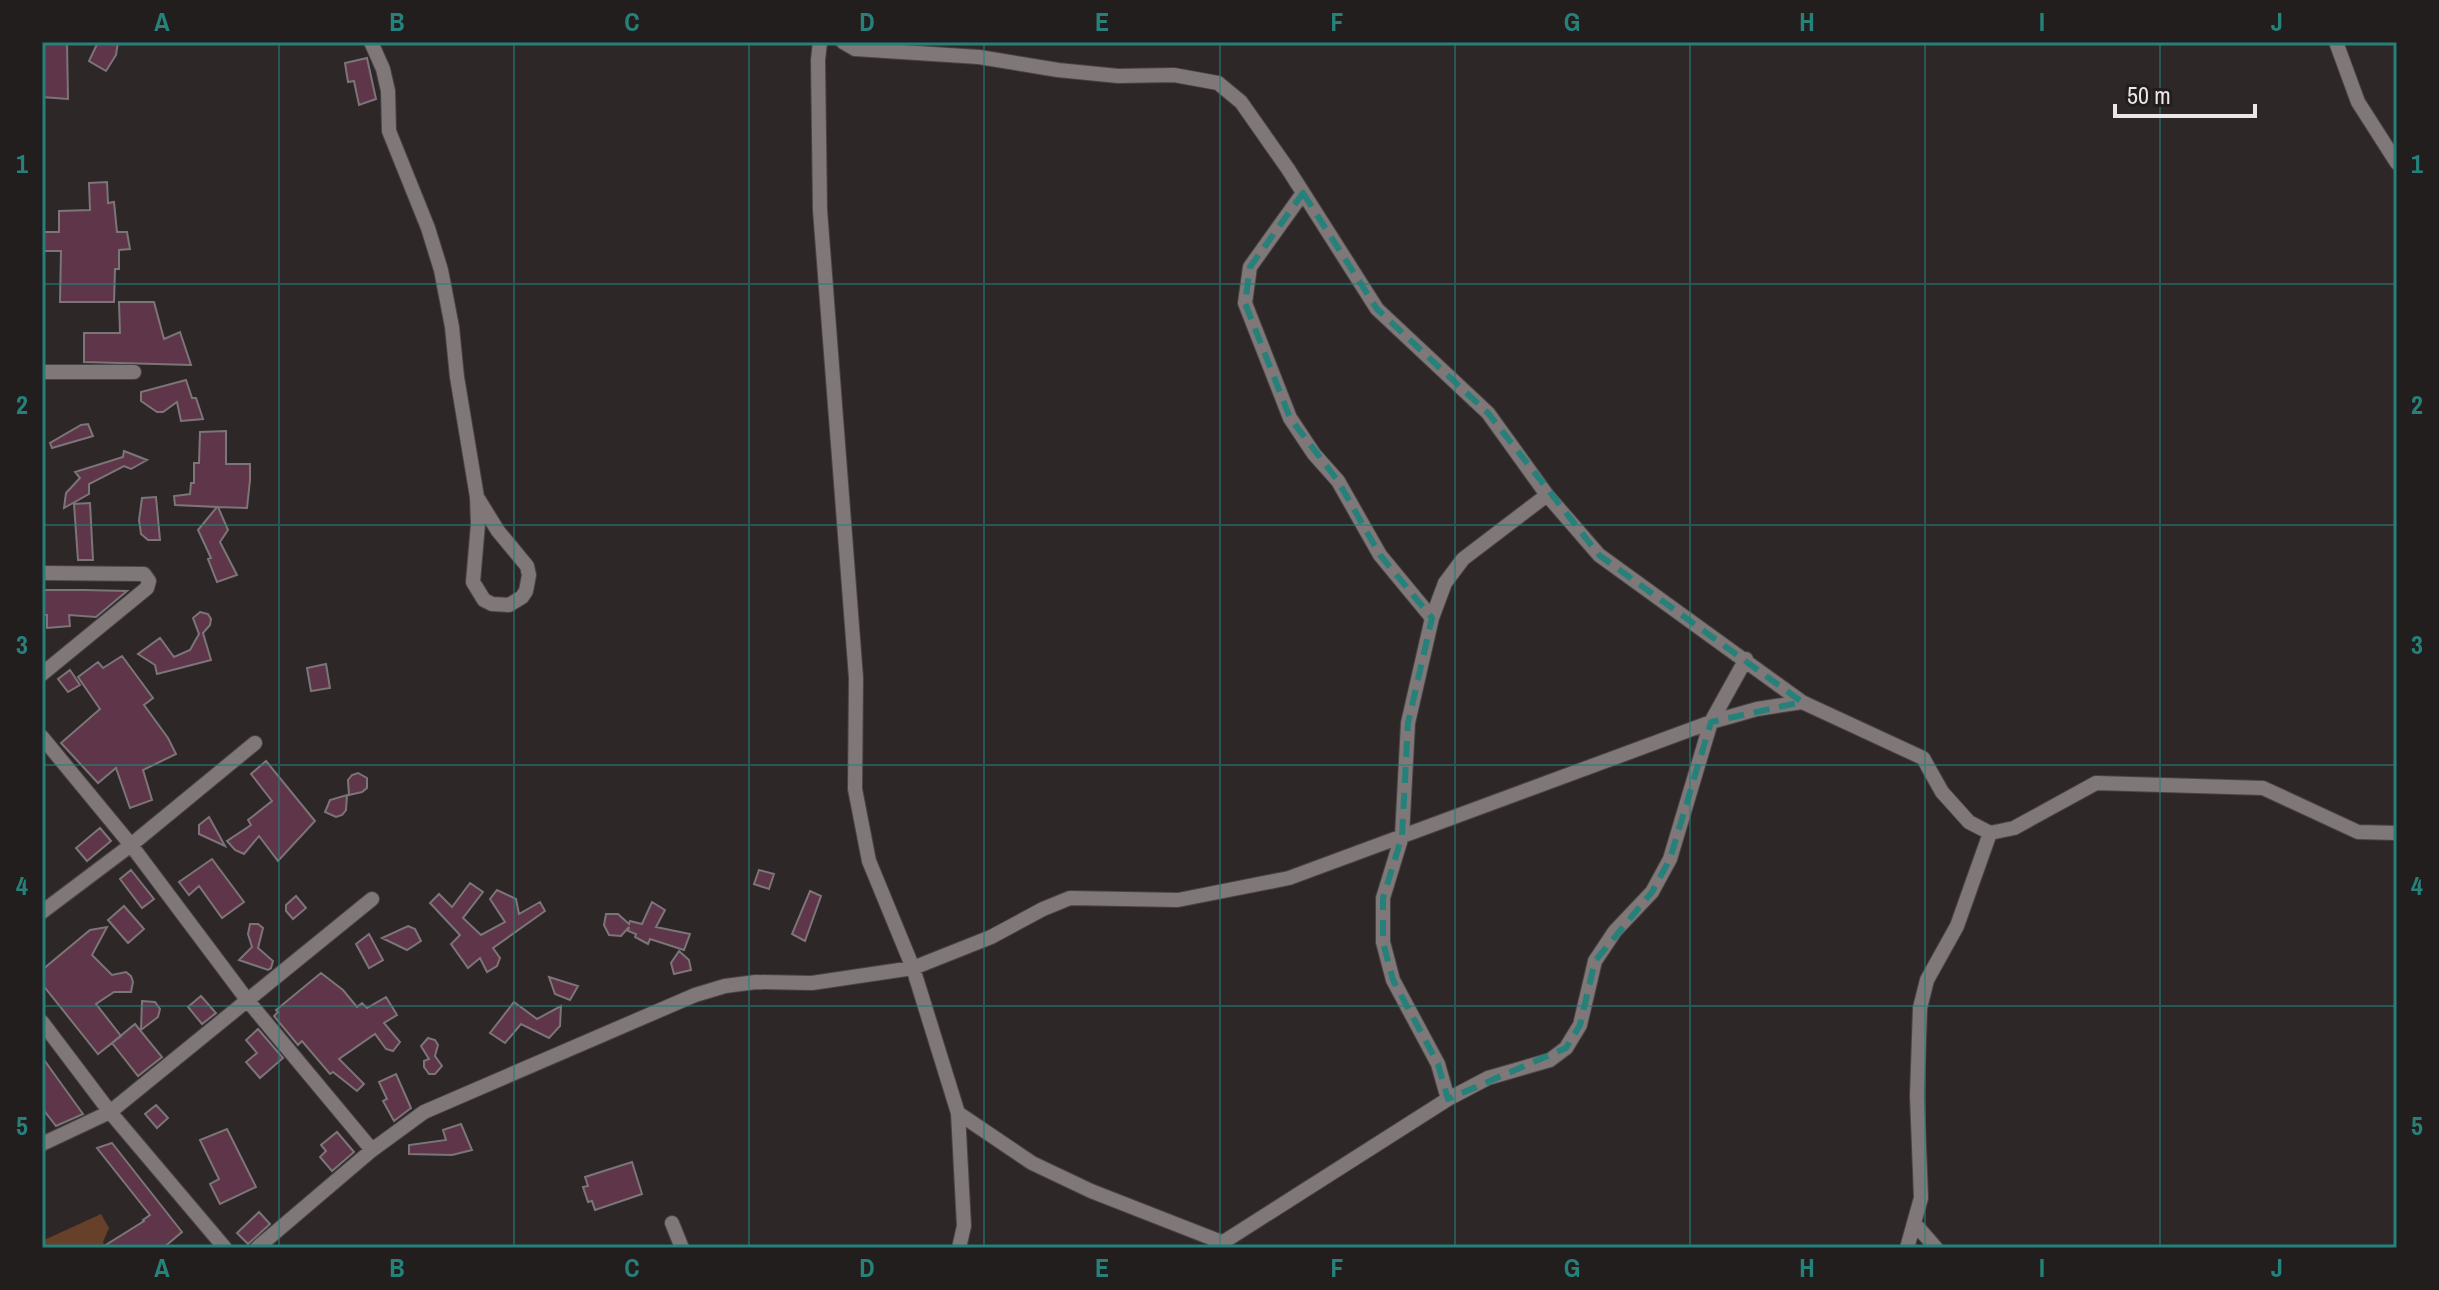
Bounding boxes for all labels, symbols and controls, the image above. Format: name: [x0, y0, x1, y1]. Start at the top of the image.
text: A: [154, 4, 170, 39]
text: B: [389, 4, 405, 39]
text: C: [624, 4, 640, 39]
text: D: [859, 4, 875, 39]
text: E: [1095, 4, 1109, 39]
text: F: [1330, 4, 1344, 39]
text: G: [1564, 4, 1580, 39]
text: H: [1799, 4, 1815, 39]
text: I: [2039, 4, 2045, 39]
text: J: [2271, 4, 2283, 39]
scale bar: [2115, 68, 2255, 118]
text: 50 m: [2127, 79, 2171, 111]
text: 1: [16, 146, 28, 181]
text: 1: [2411, 146, 2423, 181]
text: 2: [16, 387, 28, 422]
text: 2: [2411, 387, 2423, 422]
text: 3: [16, 627, 28, 662]
text: 3: [2411, 627, 2423, 662]
text: 4: [16, 868, 28, 903]
text: 4: [2411, 868, 2423, 903]
text: 5: [16, 1108, 28, 1143]
text: 5: [2411, 1108, 2423, 1143]
text: A: [154, 1250, 170, 1285]
text: B: [389, 1250, 405, 1285]
text: C: [624, 1250, 640, 1285]
text: D: [859, 1250, 875, 1285]
text: E: [1095, 1250, 1109, 1285]
text: F: [1330, 1250, 1344, 1285]
text: G: [1564, 1250, 1580, 1285]
text: H: [1799, 1250, 1815, 1285]
text: I: [2039, 1250, 2045, 1285]
text: J: [2271, 1250, 2283, 1285]

